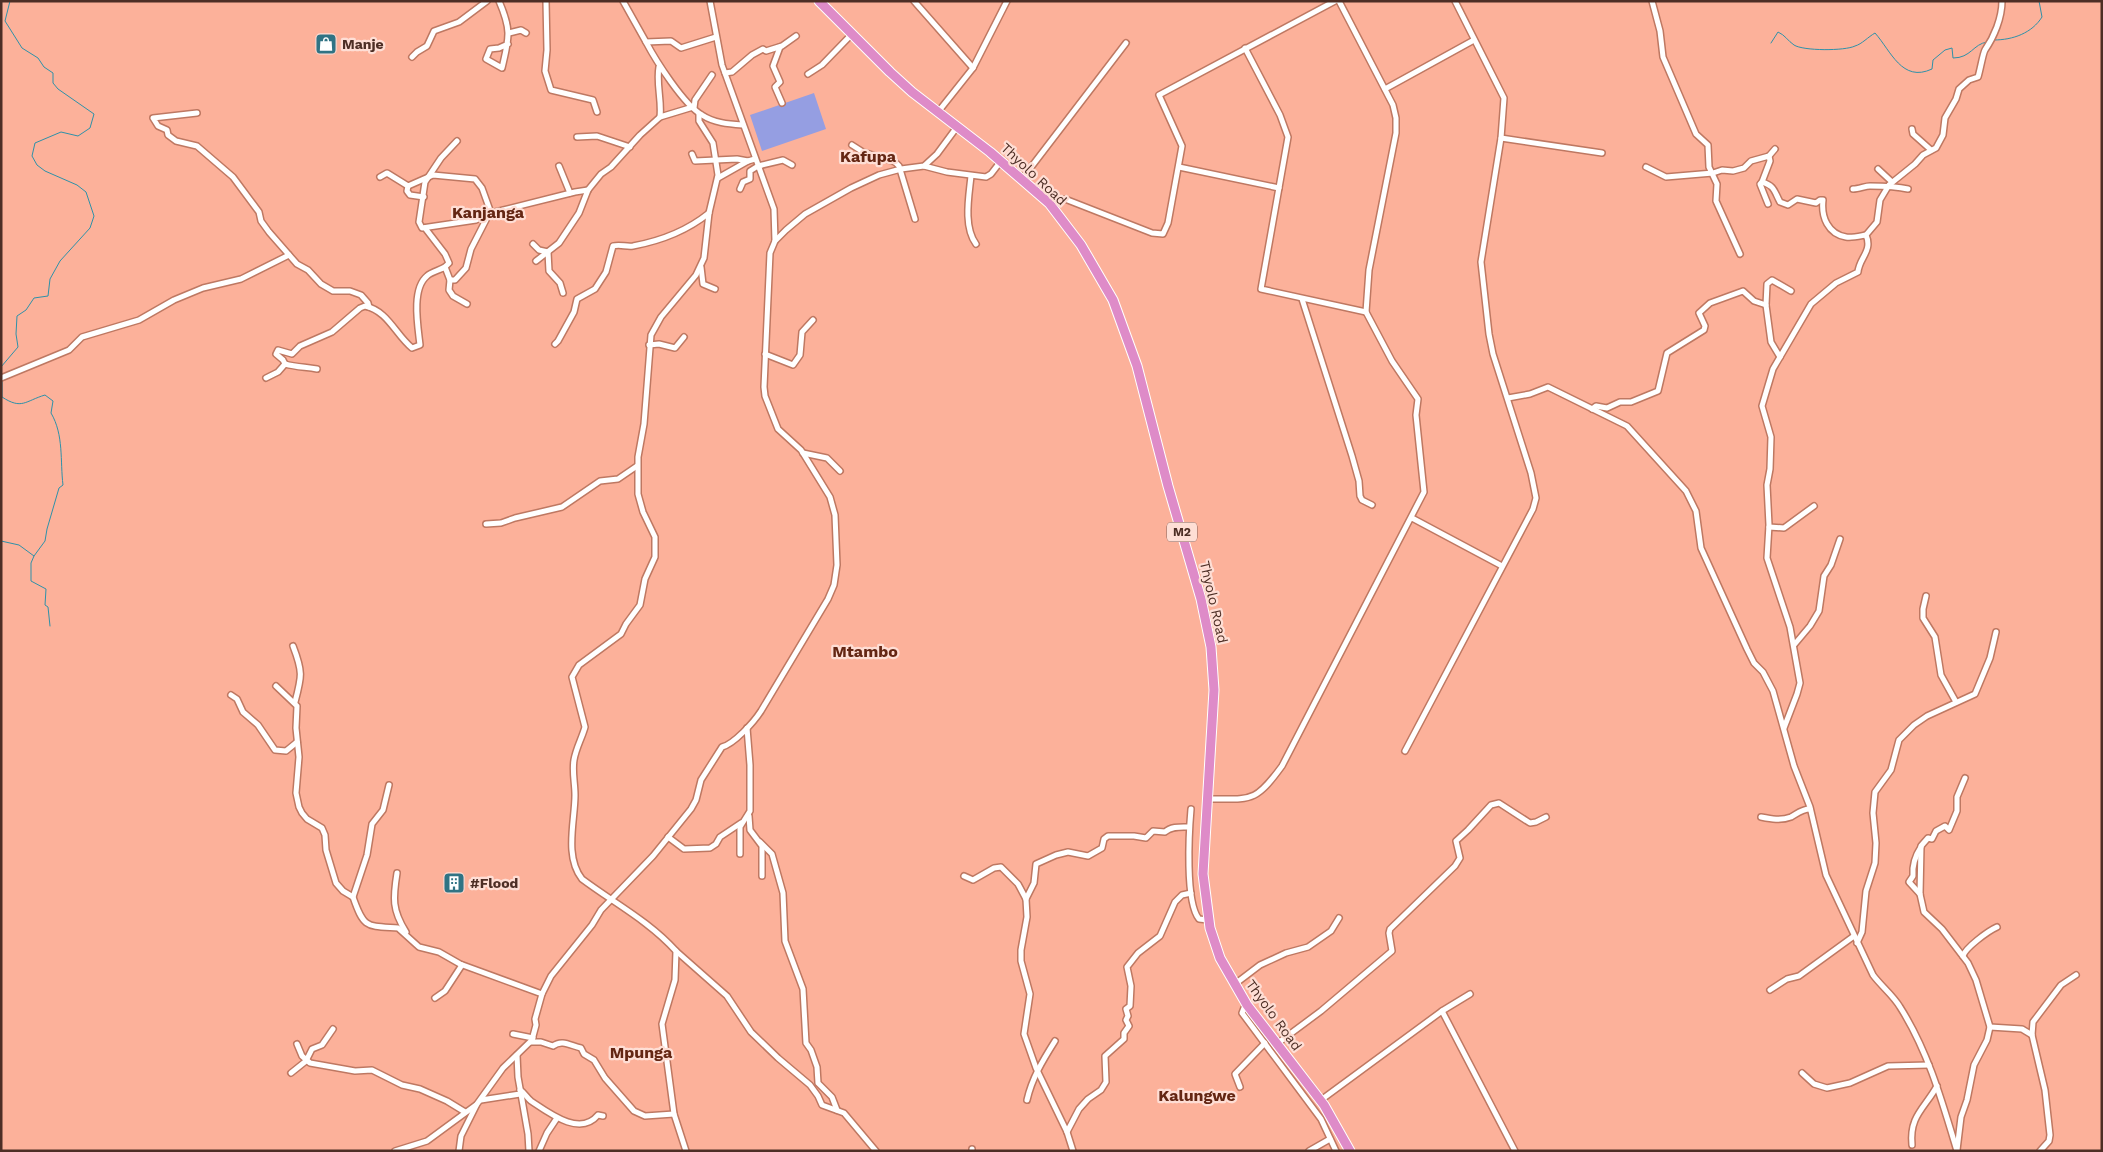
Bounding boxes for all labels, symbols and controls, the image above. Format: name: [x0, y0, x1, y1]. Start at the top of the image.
shop icon: Manje: [314, 32, 338, 56]
place label: Manje: [342, 36, 384, 52]
street label: Thyolo Road: [998, 140, 1070, 208]
district label: Kafupa: [840, 147, 897, 166]
district label: Kanjanga: [452, 203, 525, 222]
road number: M2: [1167, 522, 1197, 542]
street label: Thyolo Road: [1197, 559, 1231, 645]
district label: Mtambo: [832, 642, 898, 661]
building icon: #Flood: [442, 871, 466, 895]
place label: #Flood: [470, 875, 518, 891]
street label: Thyolo Road: [1243, 976, 1305, 1054]
district label: Mpunga: [610, 1043, 673, 1062]
district label: Kalungwe: [1158, 1086, 1236, 1105]

